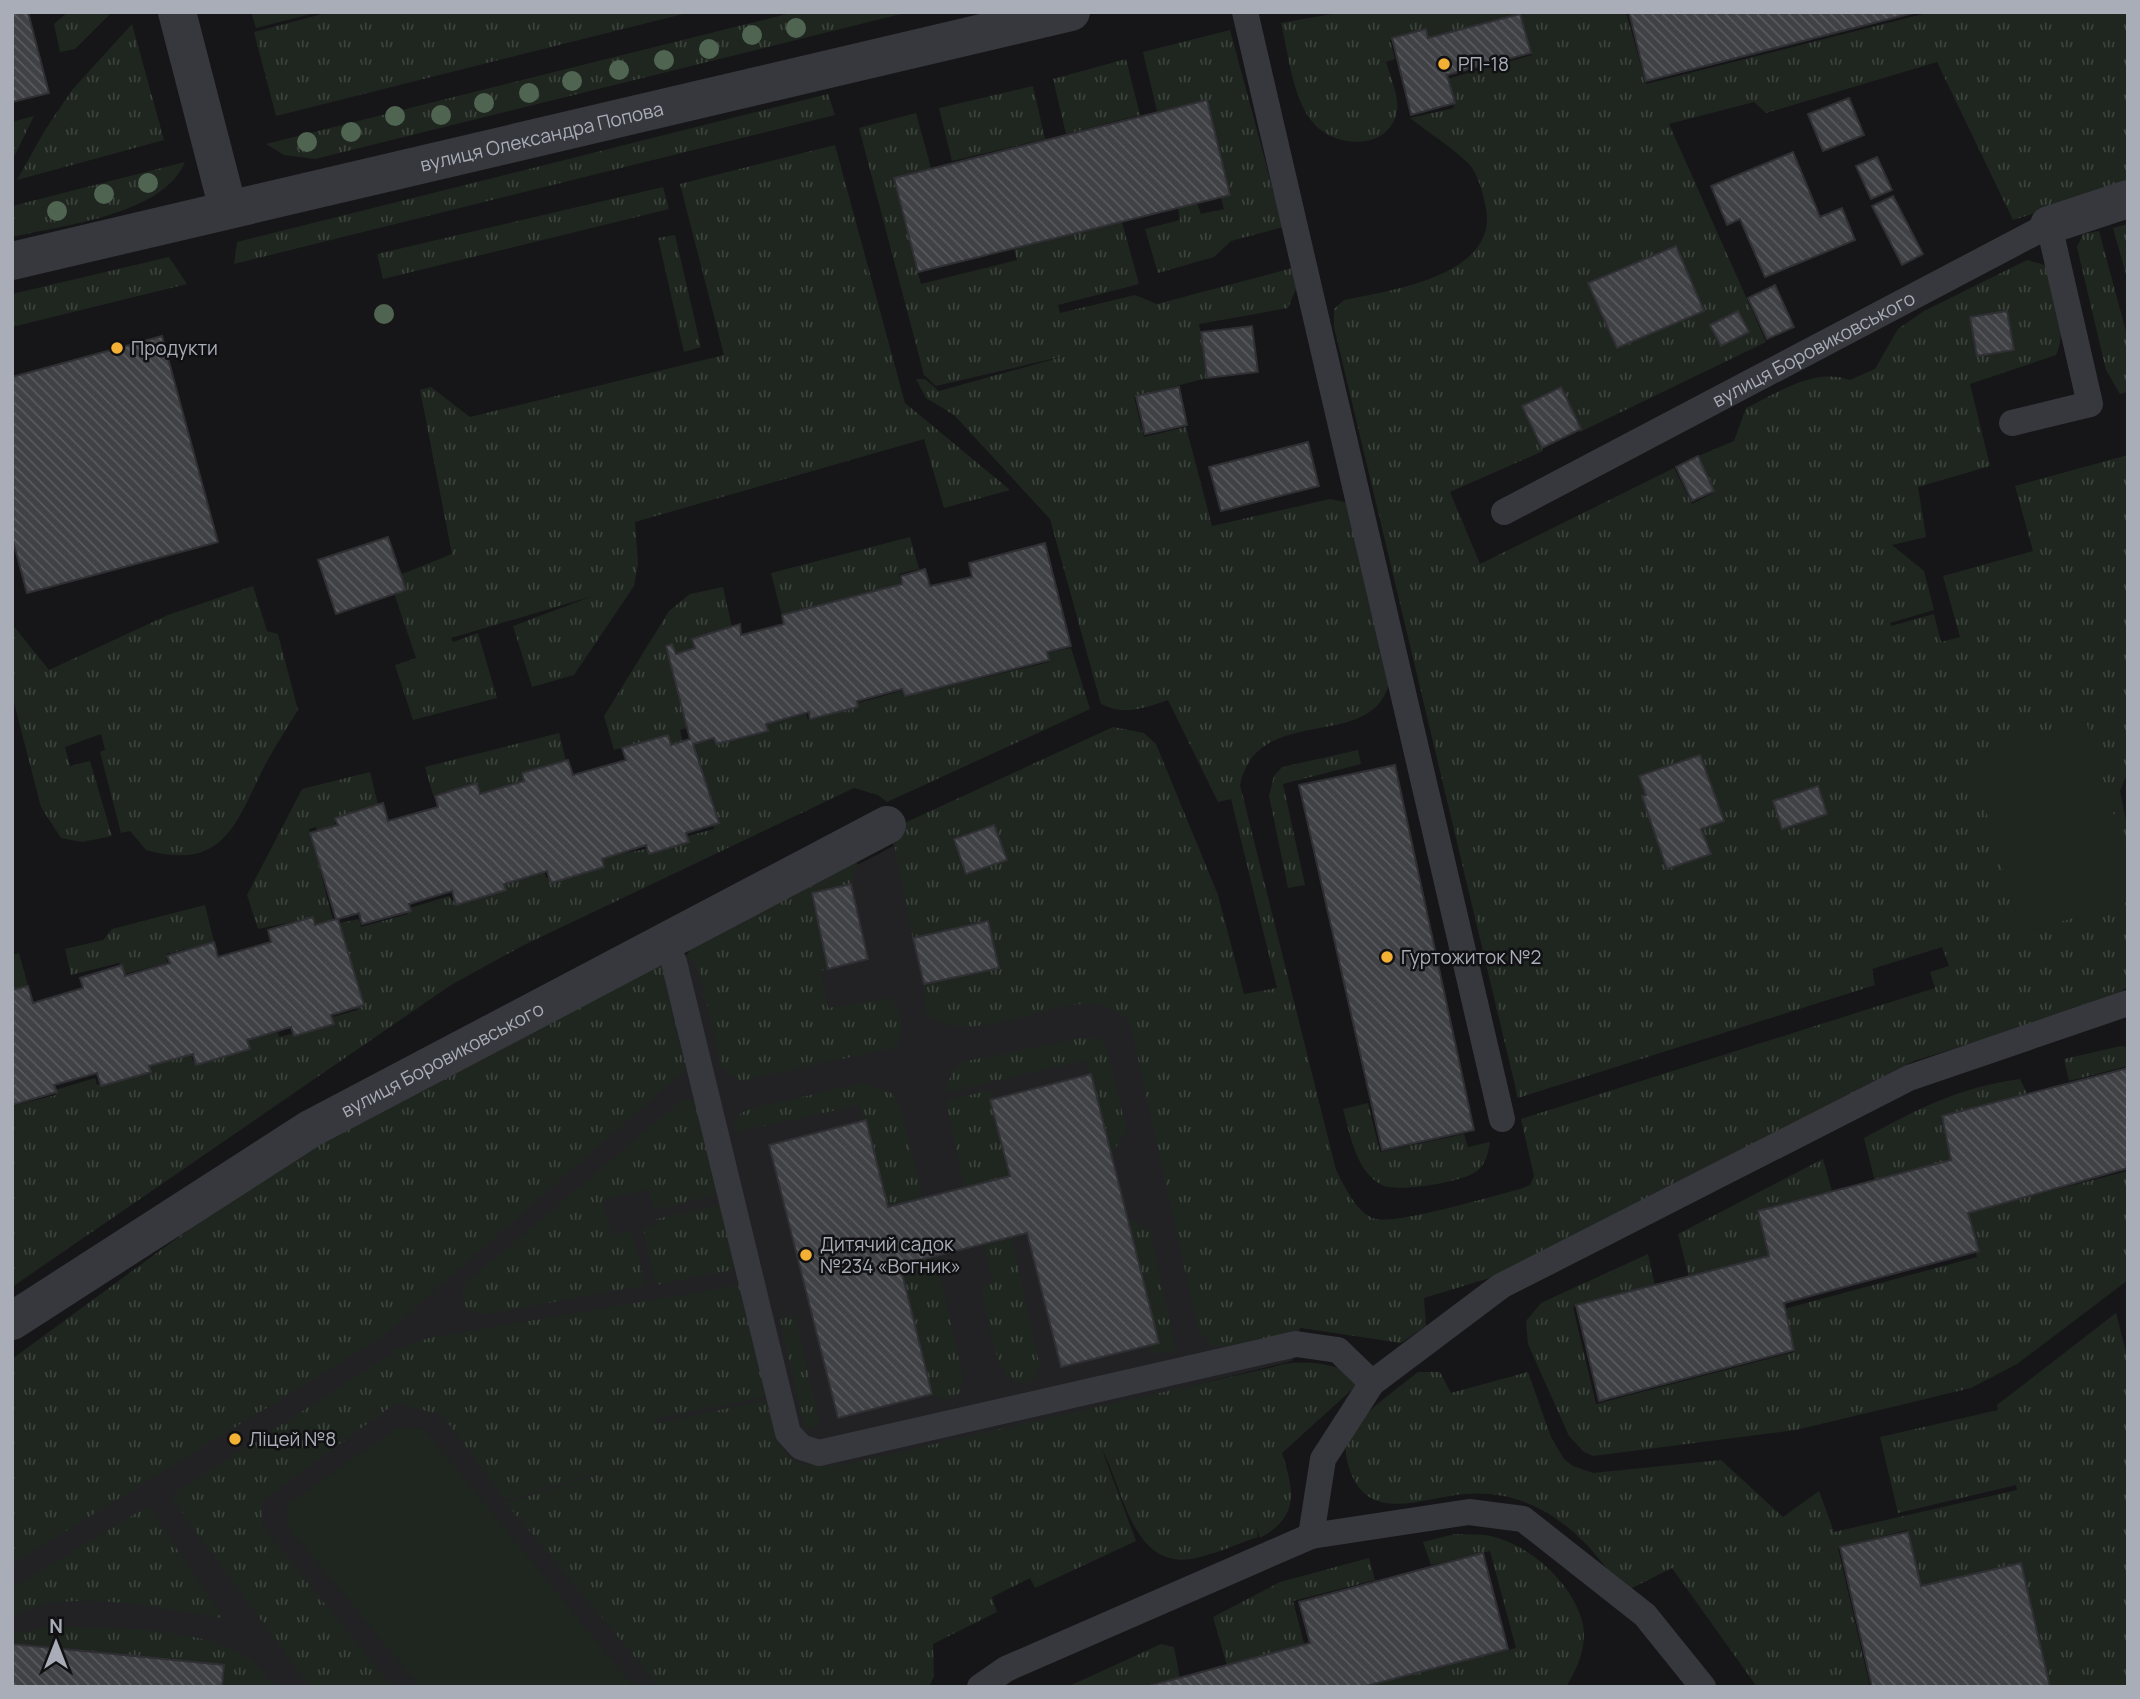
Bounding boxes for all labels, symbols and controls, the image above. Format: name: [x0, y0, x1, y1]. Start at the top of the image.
place label: РП-18: [1458, 51, 1509, 77]
marker: РП-18: [1436, 56, 1452, 72]
street label: вулиця Олександра Попова: [417, 95, 666, 178]
street label: вулиця Боровиковського: [1708, 285, 1920, 413]
place label: Продукти: [131, 335, 218, 361]
marker: Продукти: [109, 340, 125, 356]
place label: Гуртожиток №2: [1401, 944, 1541, 970]
marker: Гуртожиток №2: [1379, 949, 1395, 965]
street label: вулиця Боровиковського: [336, 995, 548, 1123]
place label: Дитячий садок №234 «Вогник»: [820, 1231, 961, 1279]
marker: Дитячий садок №234 «Вогник»: [798, 1247, 814, 1263]
place label: Ліцей №8: [249, 1426, 336, 1452]
marker: Ліцей №8: [227, 1431, 243, 1447]
north arrow: [21, 1608, 91, 1678]
text: N: [49, 1613, 63, 1639]

